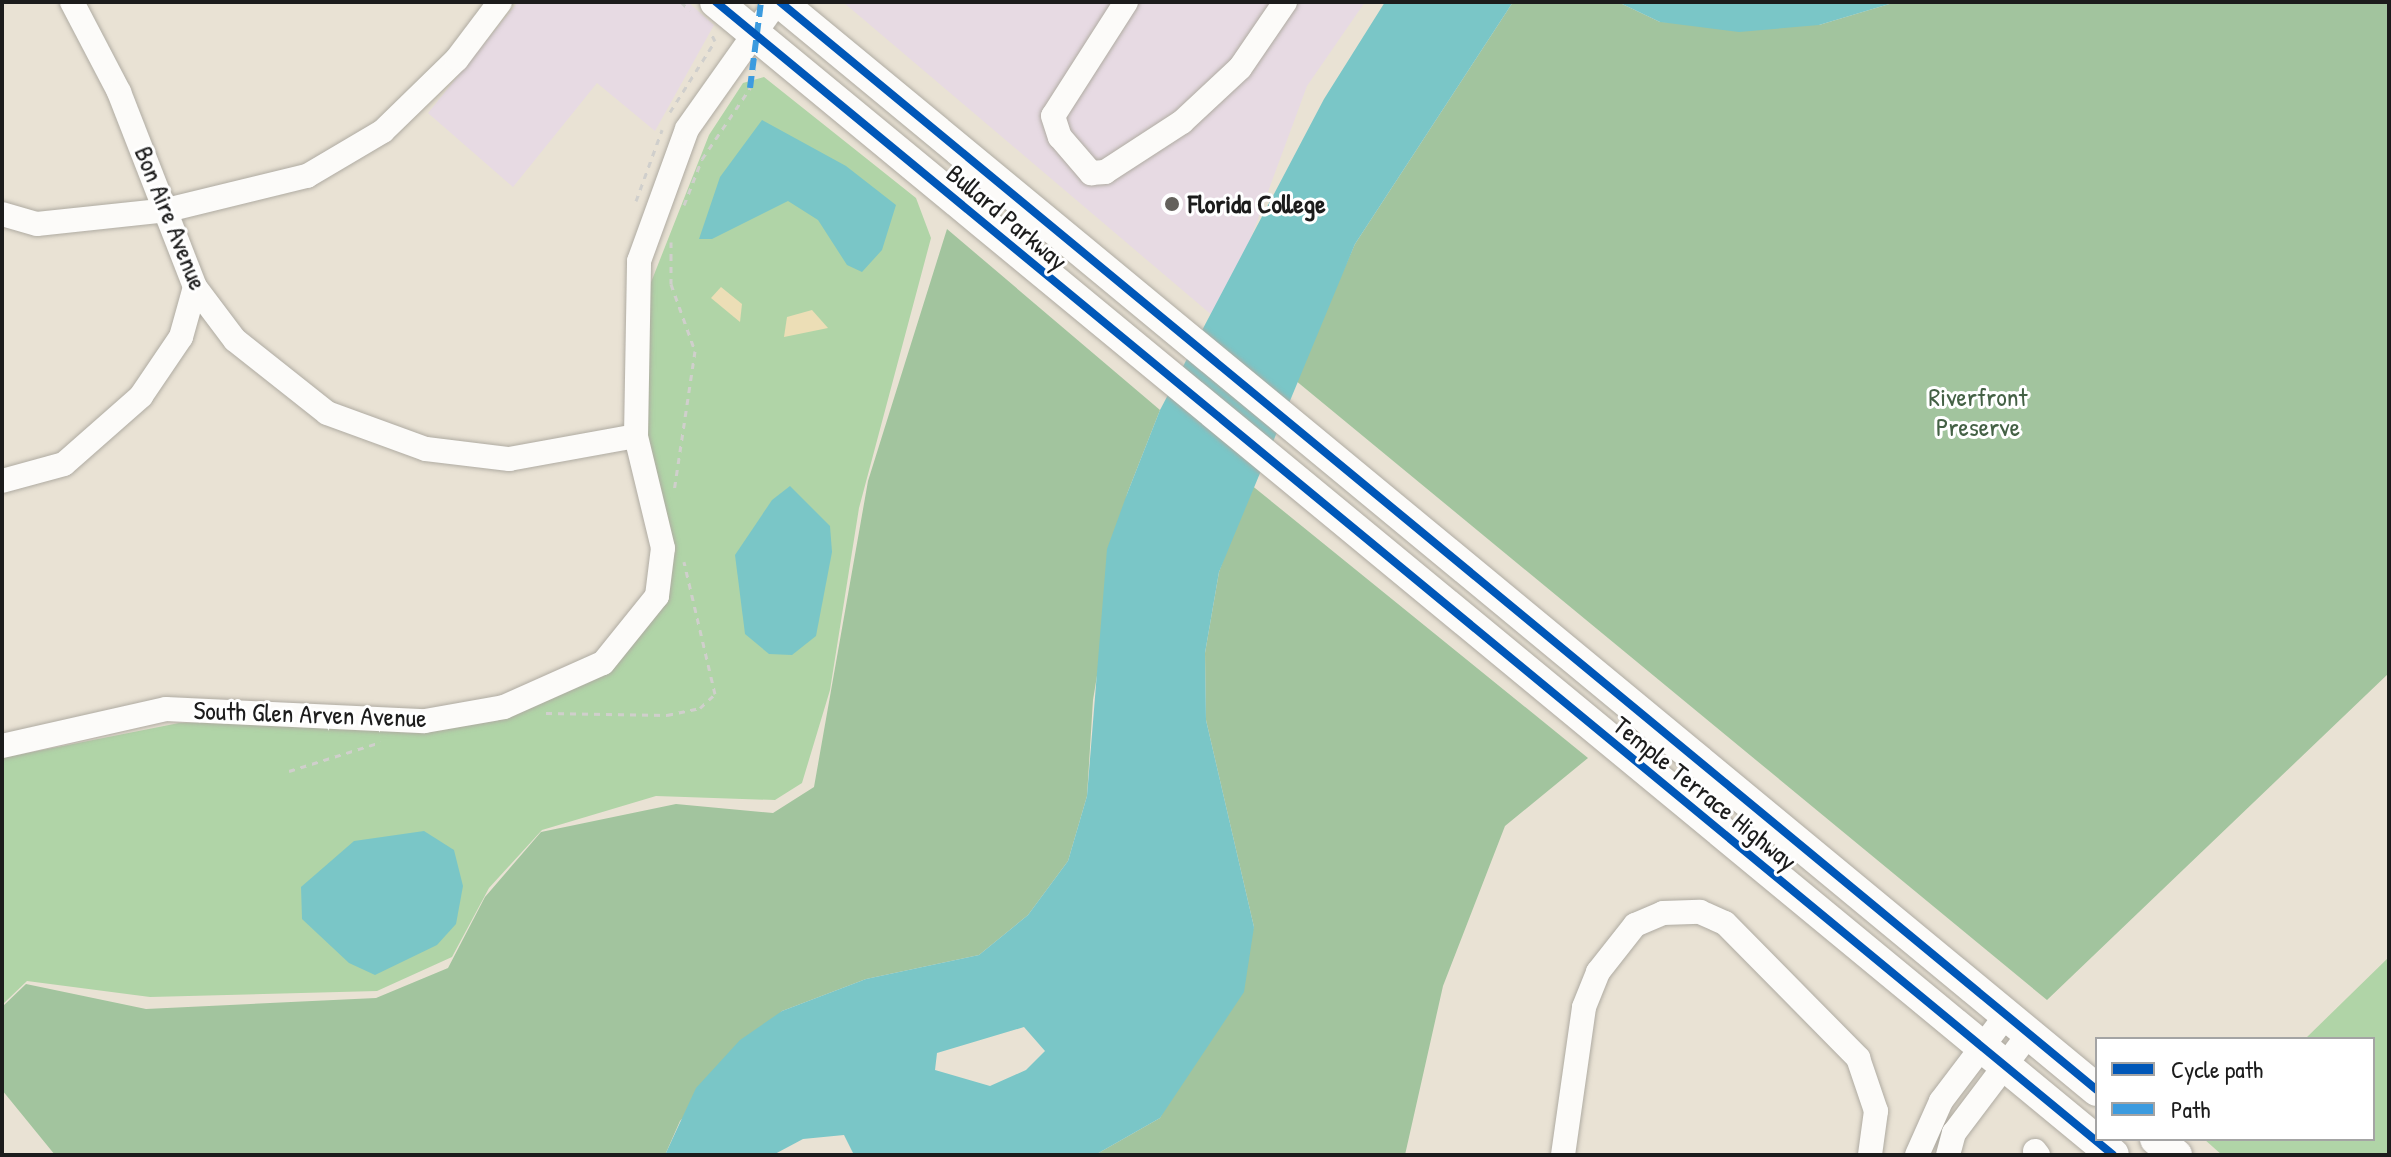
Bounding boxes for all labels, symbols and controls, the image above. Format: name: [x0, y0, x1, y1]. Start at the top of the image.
street label: Bon Aire Avenue: [128, 142, 214, 294]
street label: Bullard Parkway: [940, 158, 1074, 276]
place label: Florida College: [1188, 188, 1325, 220]
marker: Florida College: [1163, 195, 1181, 213]
park label: Riverfront Preserve: [1929, 381, 2027, 442]
street label: South Glen Arven Avenue: [193, 694, 427, 734]
street label: Temple Terrace Highway: [1607, 709, 1803, 877]
legend: [2095, 1037, 2375, 1141]
text: Cycle path: [2171, 1053, 2263, 1085]
text: Path: [2171, 1093, 2210, 1125]

